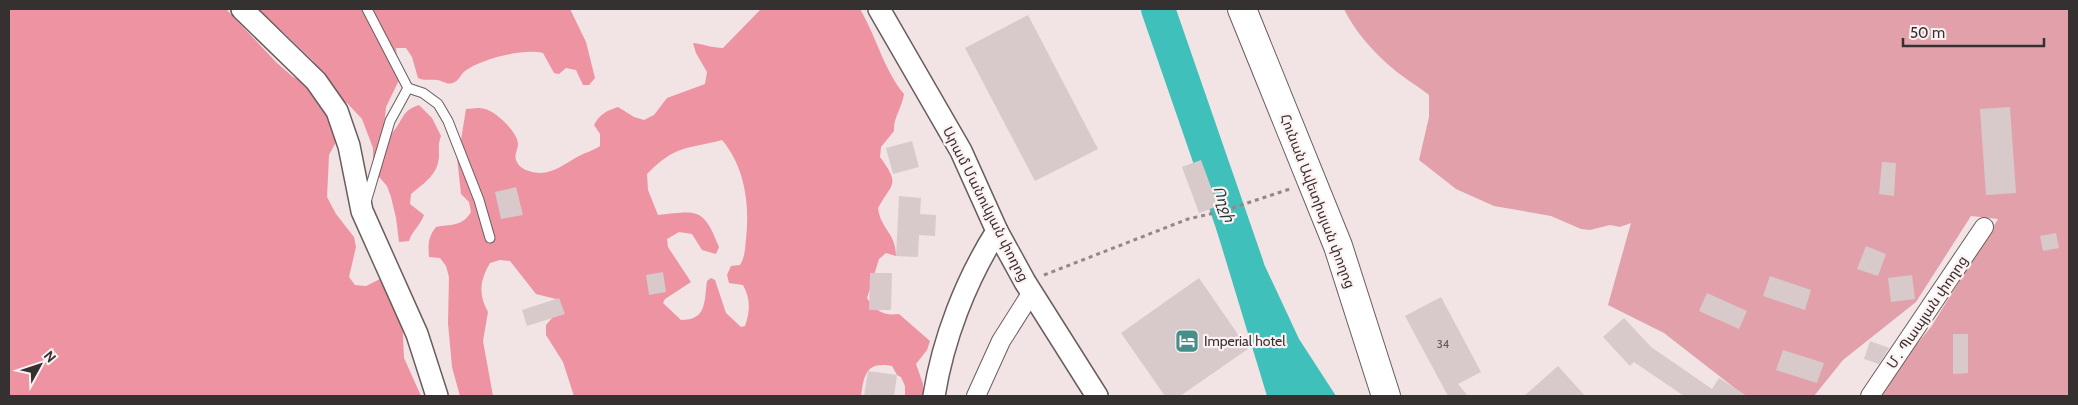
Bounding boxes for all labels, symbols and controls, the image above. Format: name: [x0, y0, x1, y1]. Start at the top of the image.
scale bar: [1903, 15, 2044, 47]
text: 50 m: [1910, 24, 1945, 42]
street label: Հունան Ավետիսյան փողոց: [1276, 111, 1360, 291]
street label: Արամ Մանուկյան փողոց: [939, 123, 1033, 285]
water label: Ողջի: [1209, 184, 1239, 225]
street label: Մ․ Պապյան փողոց: [1882, 252, 1972, 372]
hotel icon: Imperial hotel: [1174, 328, 1200, 354]
place label: Imperial hotel: [1204, 332, 1286, 350]
house number: 34: [1437, 337, 1450, 351]
north arrow: [15, 340, 65, 390]
text: N: [40, 347, 60, 366]

